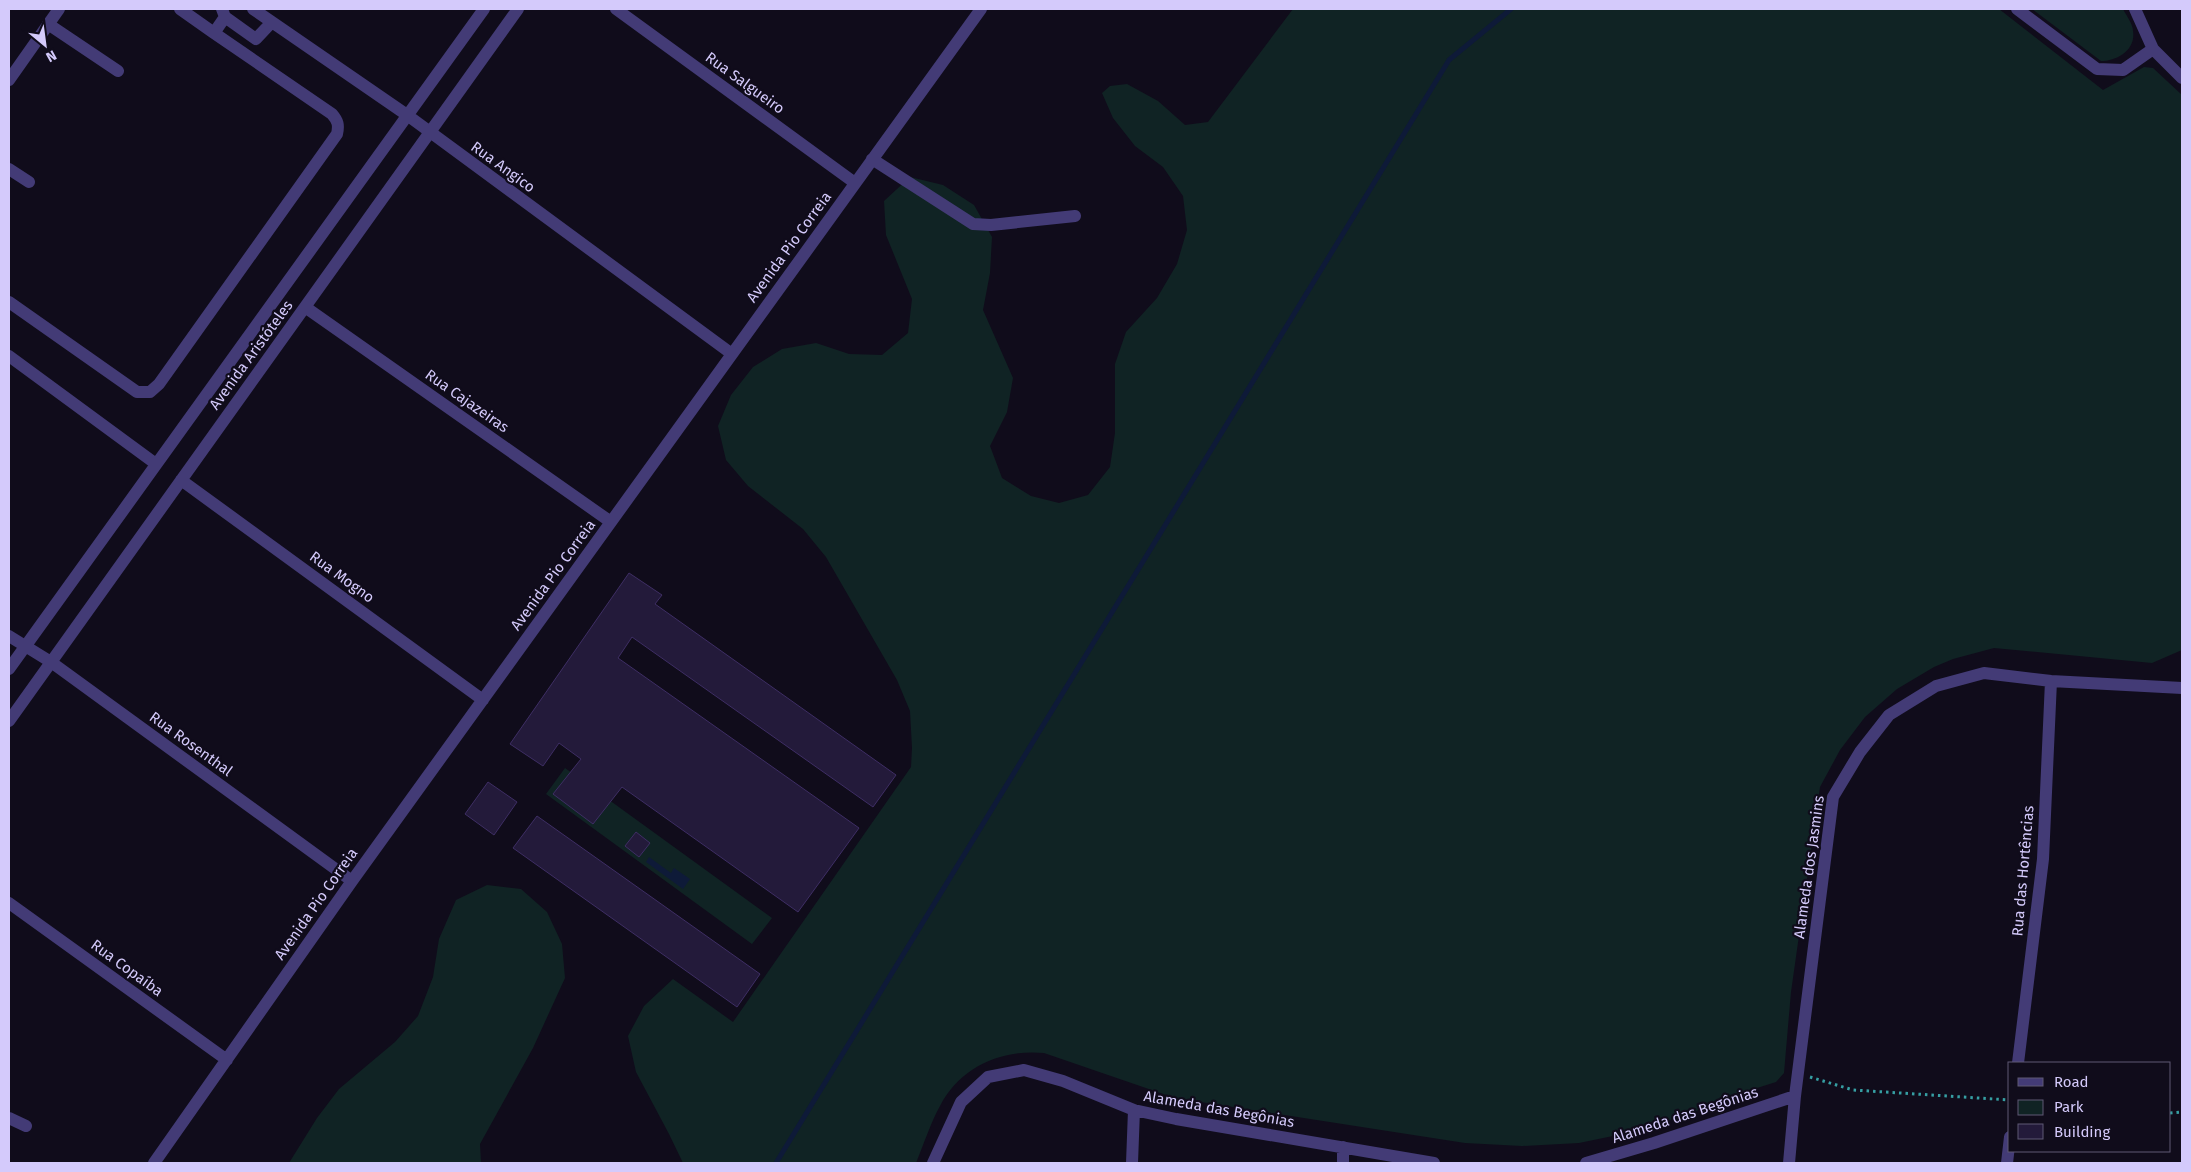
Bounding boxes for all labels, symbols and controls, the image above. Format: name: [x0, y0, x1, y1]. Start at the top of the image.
north arrow: [20, 20, 70, 70]
text: N: [43, 46, 59, 66]
street label: Rua Salgueiro: [702, 48, 788, 118]
street label: Rua Angico: [467, 138, 539, 196]
street label: Avenida Pio Correia: [743, 188, 835, 306]
street label: Avenida Aristóteles: [205, 297, 297, 413]
street label: Rua Cajazeiras: [422, 366, 512, 436]
street label: Avenida Pio Correia: [507, 516, 599, 634]
street label: Rua Mogno: [306, 547, 378, 607]
street label: Rua Rosenthal: [146, 708, 236, 780]
street label: Alameda dos Jasmins: [1790, 794, 1828, 940]
street label: Rua das Hortências: [2008, 805, 2038, 937]
street label: Avenida Pio Correia: [271, 845, 361, 963]
street label: Rua Copaíba: [87, 936, 167, 1000]
legend: [2008, 1062, 2171, 1152]
text: Road: [2054, 1073, 2089, 1091]
street label: Alameda das Begônias: [1610, 1083, 1760, 1147]
street label: Alameda das Begônias: [1142, 1087, 1296, 1131]
text: Park: [2054, 1098, 2084, 1116]
text: Building: [2054, 1123, 2110, 1141]

